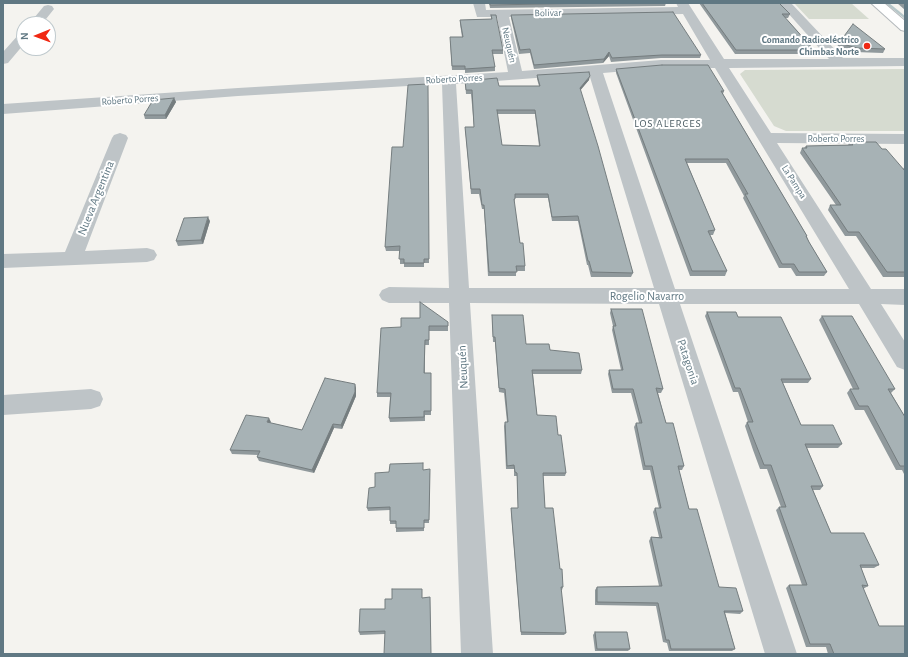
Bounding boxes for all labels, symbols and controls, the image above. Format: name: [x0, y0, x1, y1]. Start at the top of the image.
street label: Bolivar: [534, 7, 562, 19]
north arrow: [16, 16, 56, 56]
street label: Neuquén: [499, 26, 519, 64]
text: N: [19, 32, 30, 40]
place label: Comando Radioeléctrico Chimbas Norte: [762, 34, 859, 58]
marker: Comando Radioeléctrico Chimbas Norte: [862, 41, 872, 51]
street label: Roberto Porres: [425, 72, 483, 86]
street label: Roberto Porres: [101, 92, 159, 108]
district label: LOS ALERCES: [634, 117, 702, 131]
street label: Roberto Porres: [807, 133, 865, 145]
street label: Nueva Argentina: [75, 159, 117, 237]
street label: La Pampa: [779, 163, 809, 201]
street label: Rogelio Navarro: [610, 289, 684, 303]
street label: Patagonia: [674, 337, 702, 387]
street label: Neuquén: [455, 345, 471, 389]

